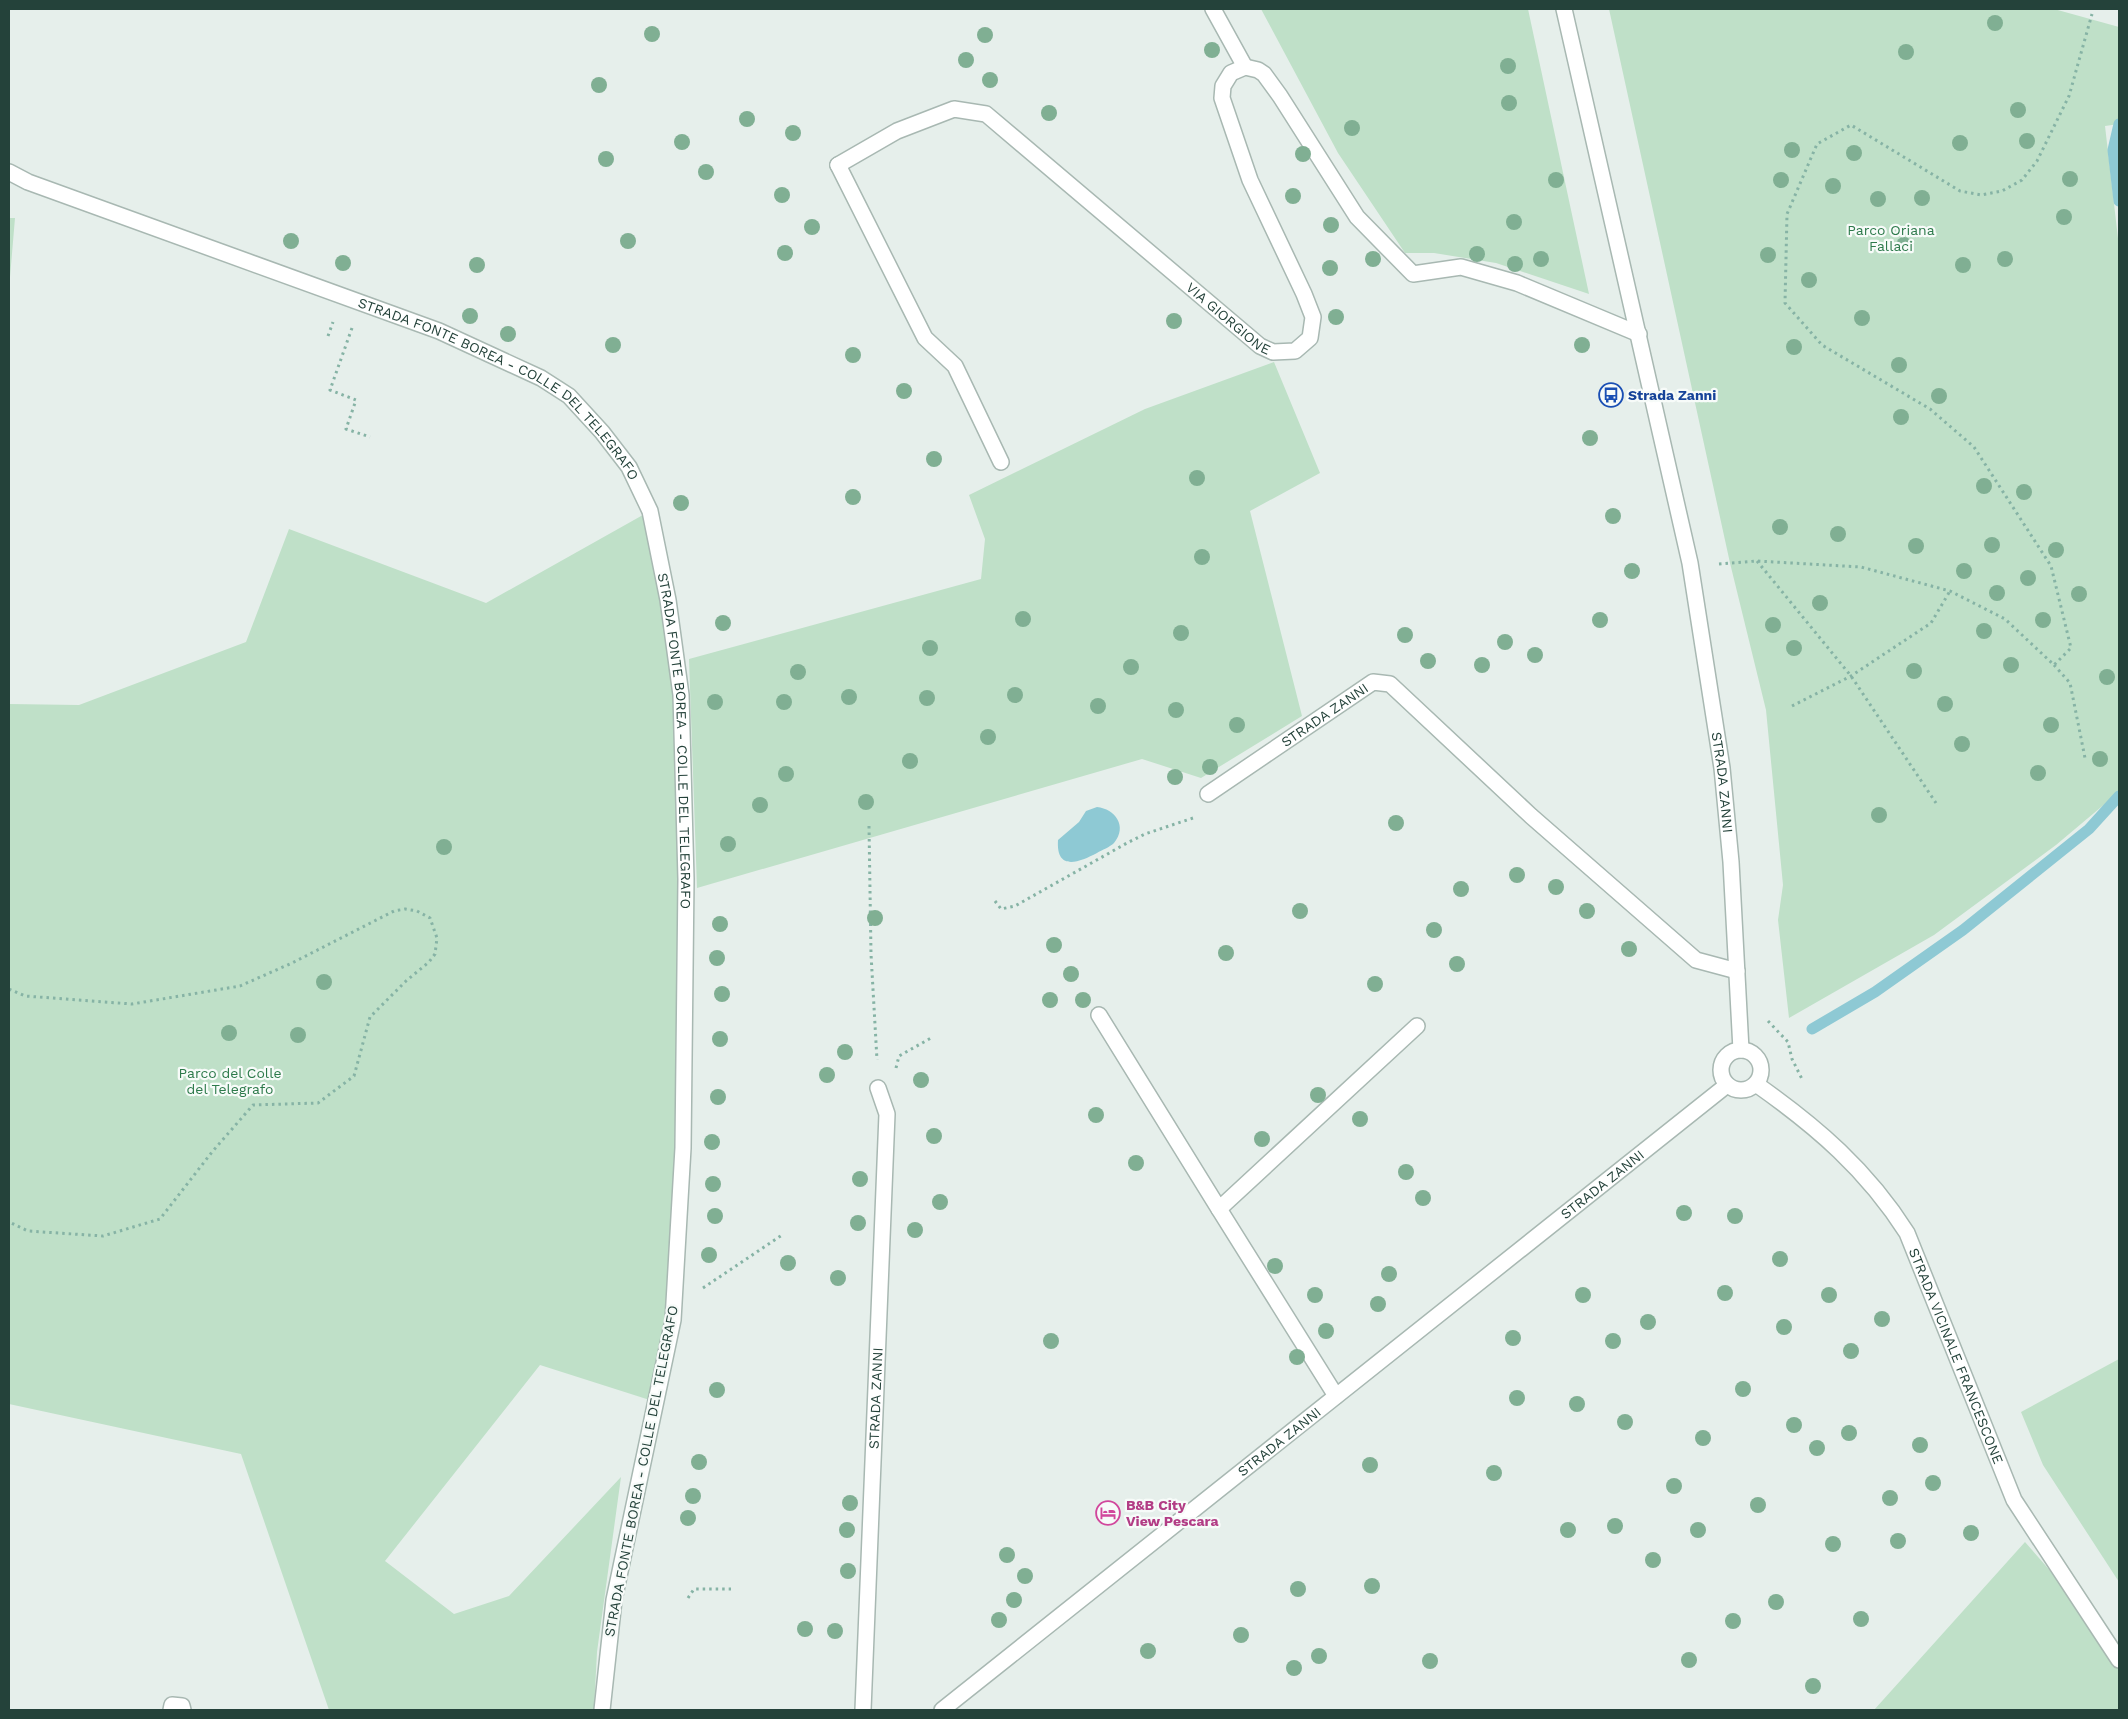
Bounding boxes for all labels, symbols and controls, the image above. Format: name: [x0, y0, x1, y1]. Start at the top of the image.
park label: Parco Oriana Fallaci: [1847, 222, 1935, 254]
street label: VIA GIORGIONE: [1183, 279, 1273, 358]
street label: STRADA FONTE BOREA - COLLE DEL TELEGRAFO: [356, 294, 642, 483]
bus stop icon: Strada Zanni: [1598, 382, 1624, 408]
place label: Strada Zanni: [1628, 387, 1716, 403]
street label: STRADA FONTE BOREA - COLLE DEL TELEGRAFO: [655, 571, 694, 909]
street label: STRADA ZANNI: [1278, 680, 1371, 750]
street label: STRADA ZANNI: [1708, 731, 1736, 834]
park label: Parco del Colle del Telegrafo: [178, 1065, 282, 1097]
street label: STRADA ZANNI: [1558, 1146, 1647, 1222]
street label: STRADA VICINALE FRANCESCONE: [1906, 1246, 2007, 1466]
street label: STRADA FONTE BOREA - COLLE DEL TELEGRAFO: [601, 1304, 681, 1638]
street label: STRADA ZANNI: [866, 1347, 886, 1449]
street label: STRADA ZANNI: [1234, 1404, 1324, 1479]
place label: B&B City View Pescara: [1126, 1497, 1219, 1529]
hotel icon: B&B City View Pescara: [1095, 1500, 1121, 1526]

